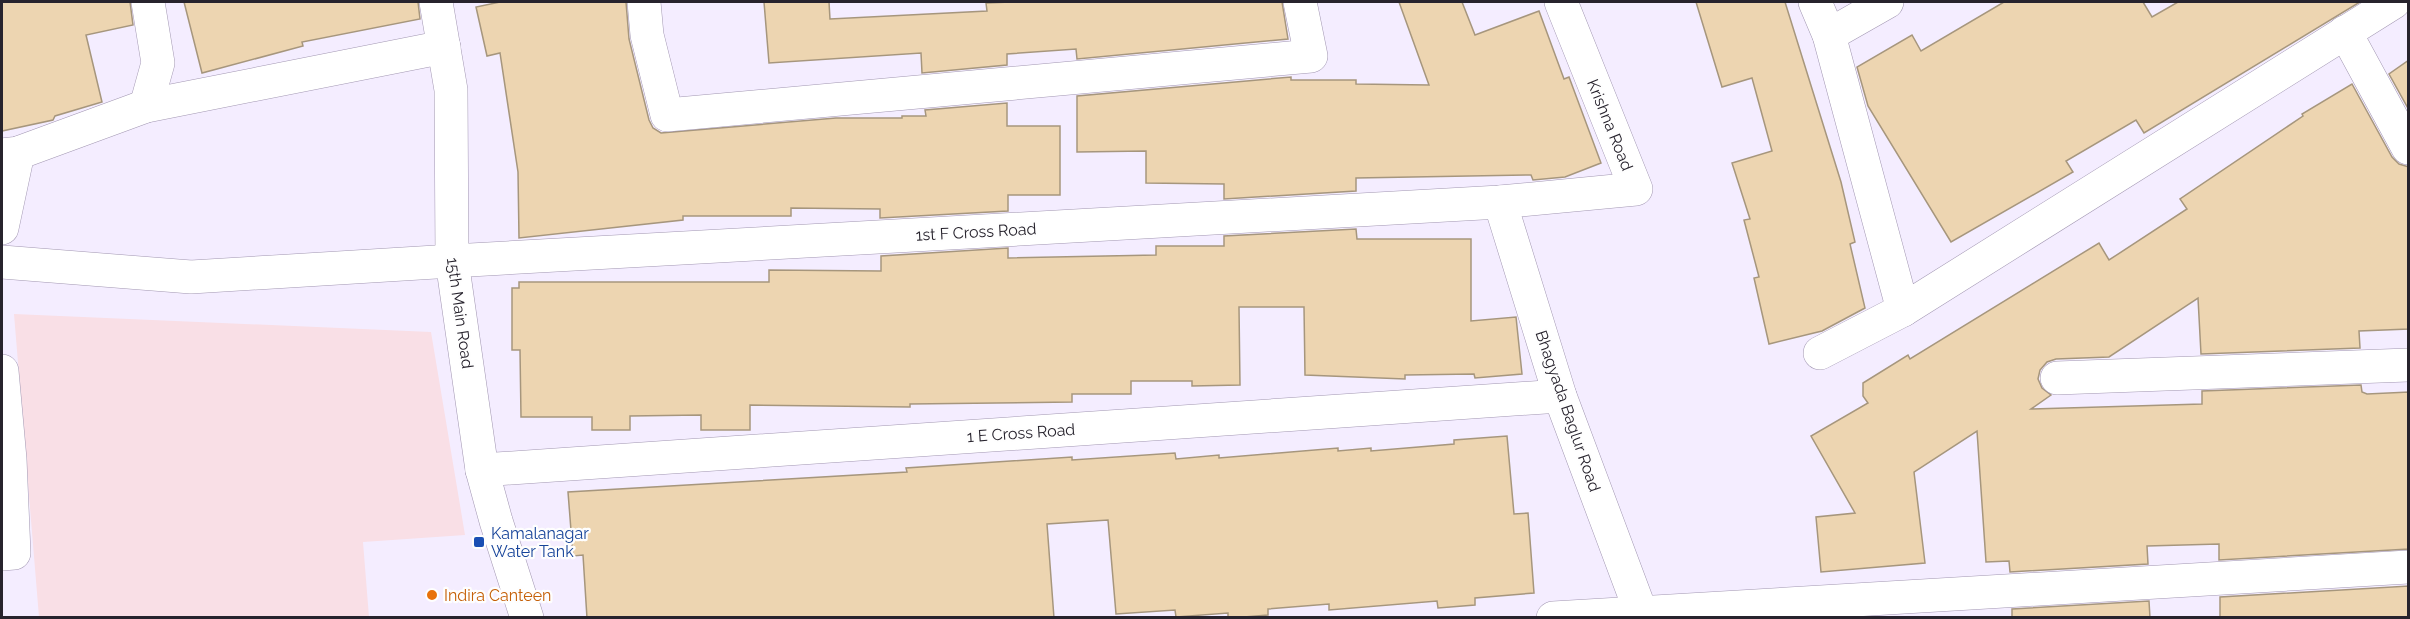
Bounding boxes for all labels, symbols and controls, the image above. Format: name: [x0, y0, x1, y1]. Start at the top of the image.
street label: Krishna Road: [1583, 76, 1637, 174]
street label: 1st F Cross Road: [915, 219, 1037, 245]
street label: 15th Main Road: [443, 256, 477, 370]
street label: Bhagyada Baglur Road: [1531, 328, 1605, 494]
street label: 1 E Cross Road: [966, 420, 1076, 446]
place label: Kamalanagar Water Tank: [491, 524, 589, 561]
marker: Kamalanagar Water Tank: [472, 535, 486, 549]
place label: Indira Canteen: [444, 586, 551, 605]
marker: Indira Canteen: [425, 588, 439, 602]

